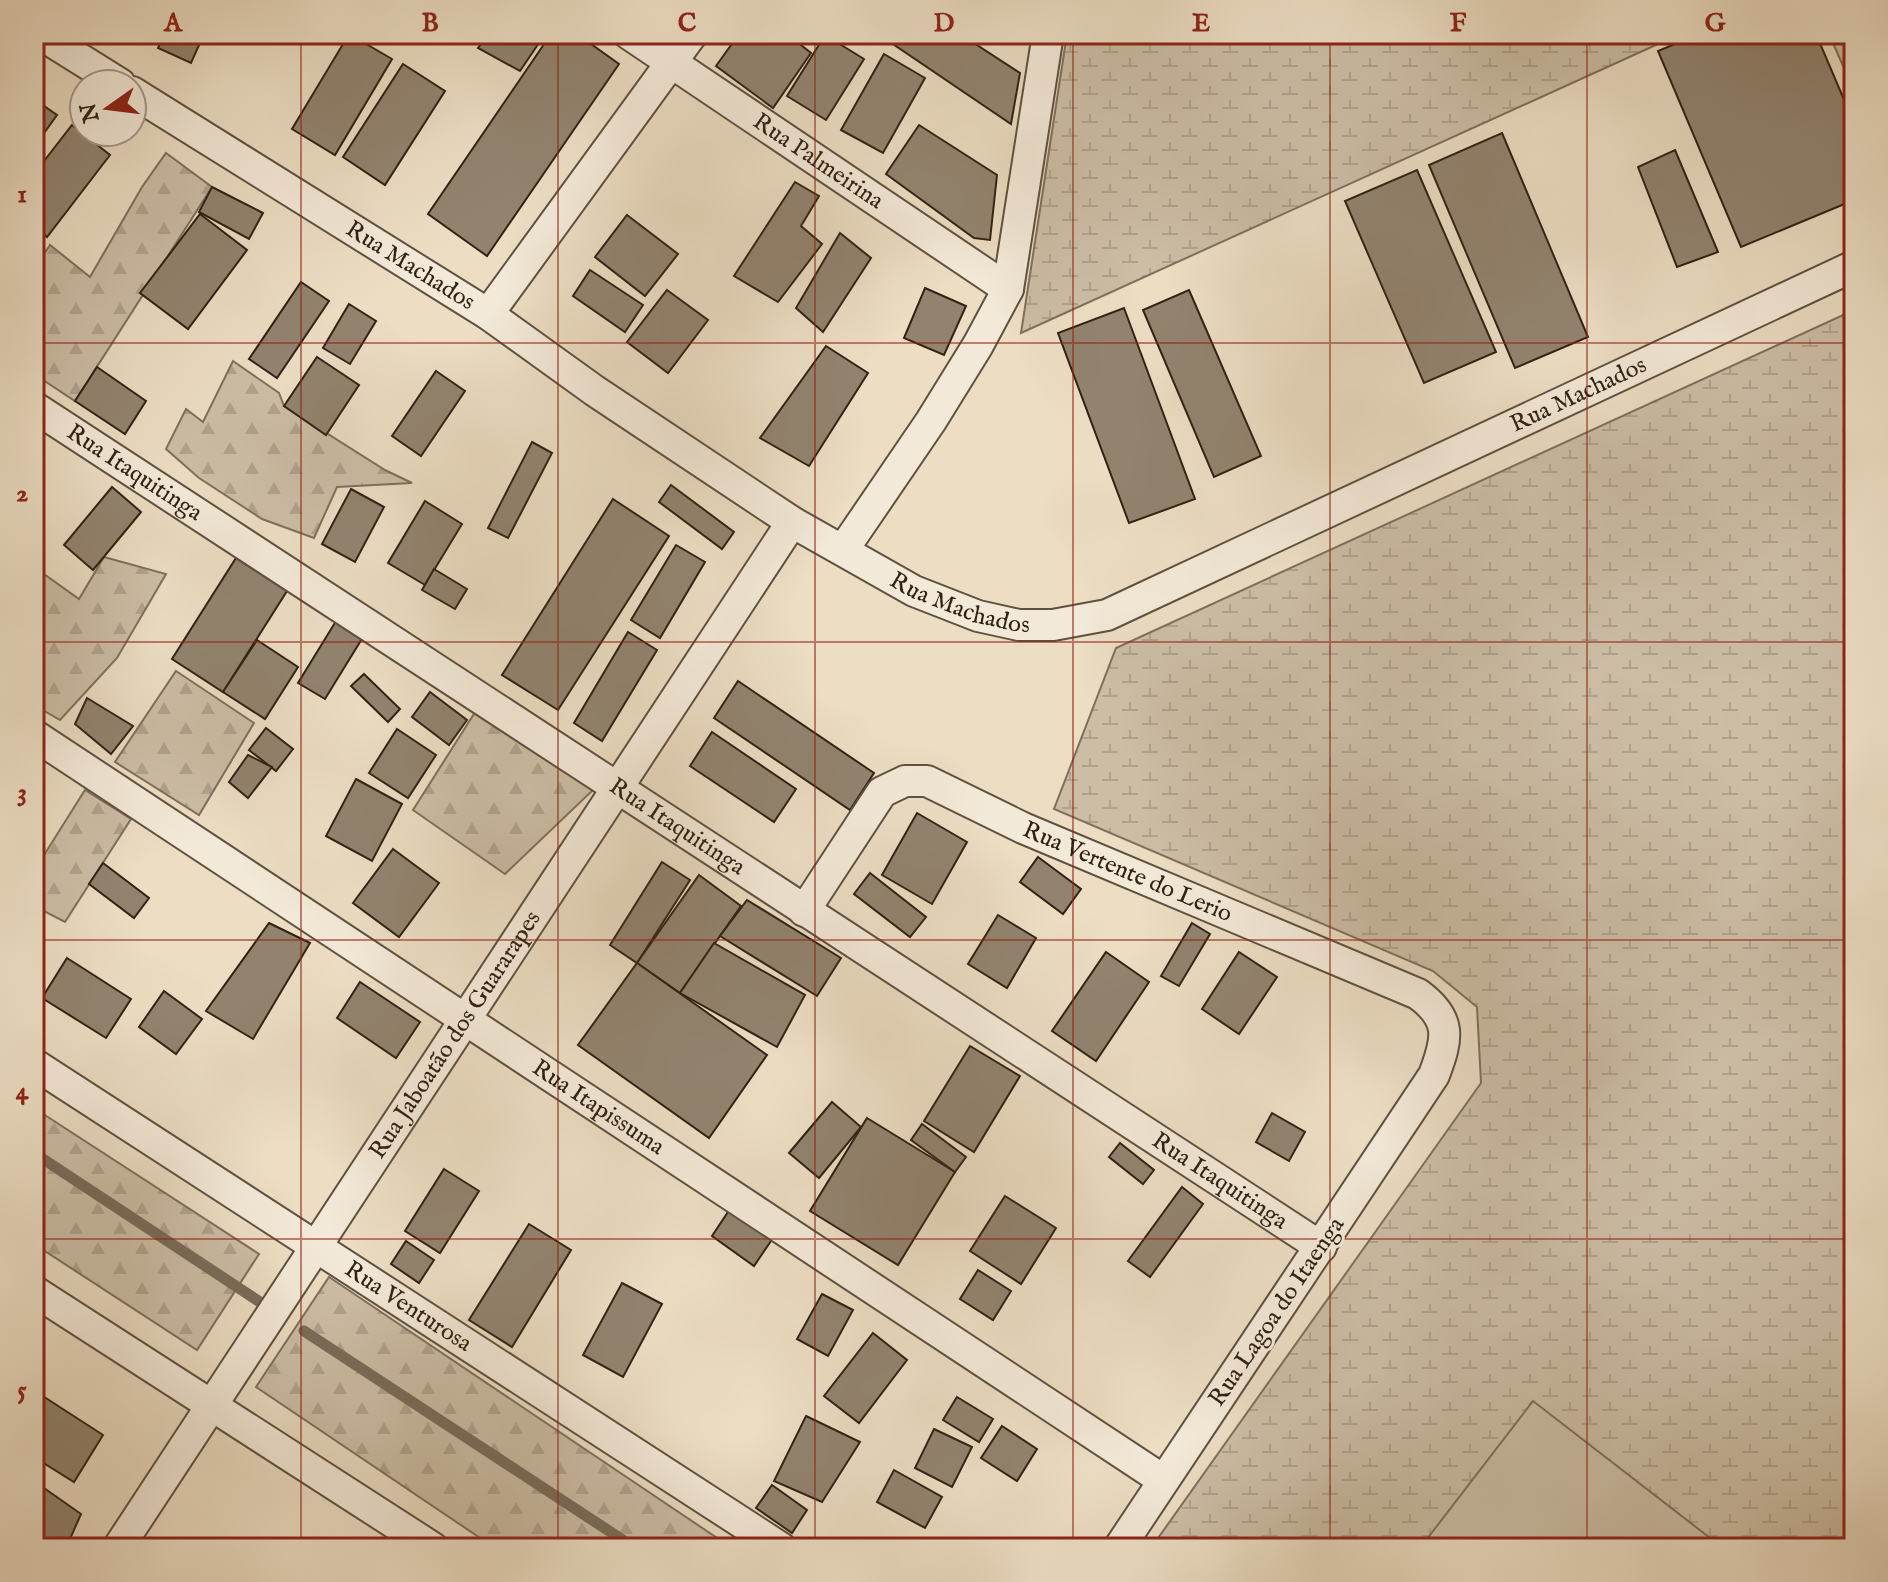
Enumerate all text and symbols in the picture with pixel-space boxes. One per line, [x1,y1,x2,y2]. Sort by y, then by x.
text: A [163,7,183,40]
text: B [421,7,439,40]
text: C [678,7,697,40]
text: D [934,7,955,40]
text: E [1192,7,1210,40]
text: F [1450,7,1467,40]
text: G [1705,7,1726,40]
north arrow [68,68,148,148]
text: N [75,100,107,126]
street label: Rua Palmeirina [747,106,890,217]
text: 1 [17,178,27,211]
street label: Rua Machados [340,214,481,318]
street label: Rua Machados [1505,350,1651,440]
street label: Rua Itaquitinga [60,417,209,529]
text: 2 [16,477,28,510]
street label: Rua Machados [884,565,1030,641]
street label: Rua Itaquitinga [603,771,752,883]
text: 3 [17,776,27,809]
street label: Rua Vertente do Lerio [1018,814,1237,930]
street label: Rua Jaboatão dos Guararapes [362,905,548,1165]
street label: Rua Itapissuma [526,1052,671,1163]
text: 4 [16,1075,30,1108]
street label: Rua Itaquitinga [1146,1125,1294,1237]
street label: Rua Lagoa do Itaenga [1202,1211,1352,1413]
street label: Rua Venturosa [339,1254,478,1359]
text: 5 [17,1374,27,1407]

